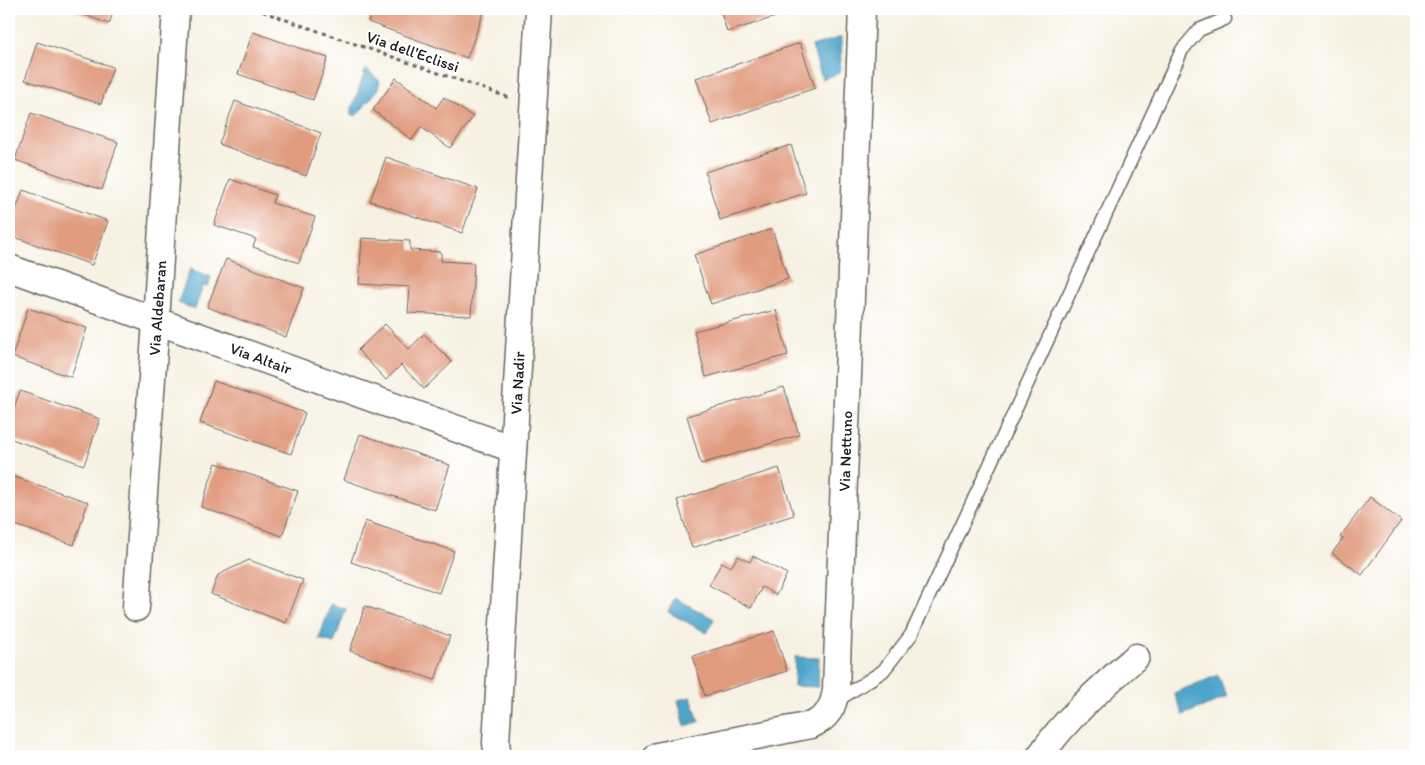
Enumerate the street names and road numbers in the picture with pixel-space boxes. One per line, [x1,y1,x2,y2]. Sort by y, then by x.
street label: Via dell'Eclissi [364,27,462,76]
street label: Via Aldebaran [145,259,170,356]
street label: Via Altair [227,339,295,379]
street label: Via Nadir [506,351,529,415]
street label: Via Nettuno [835,410,856,492]

